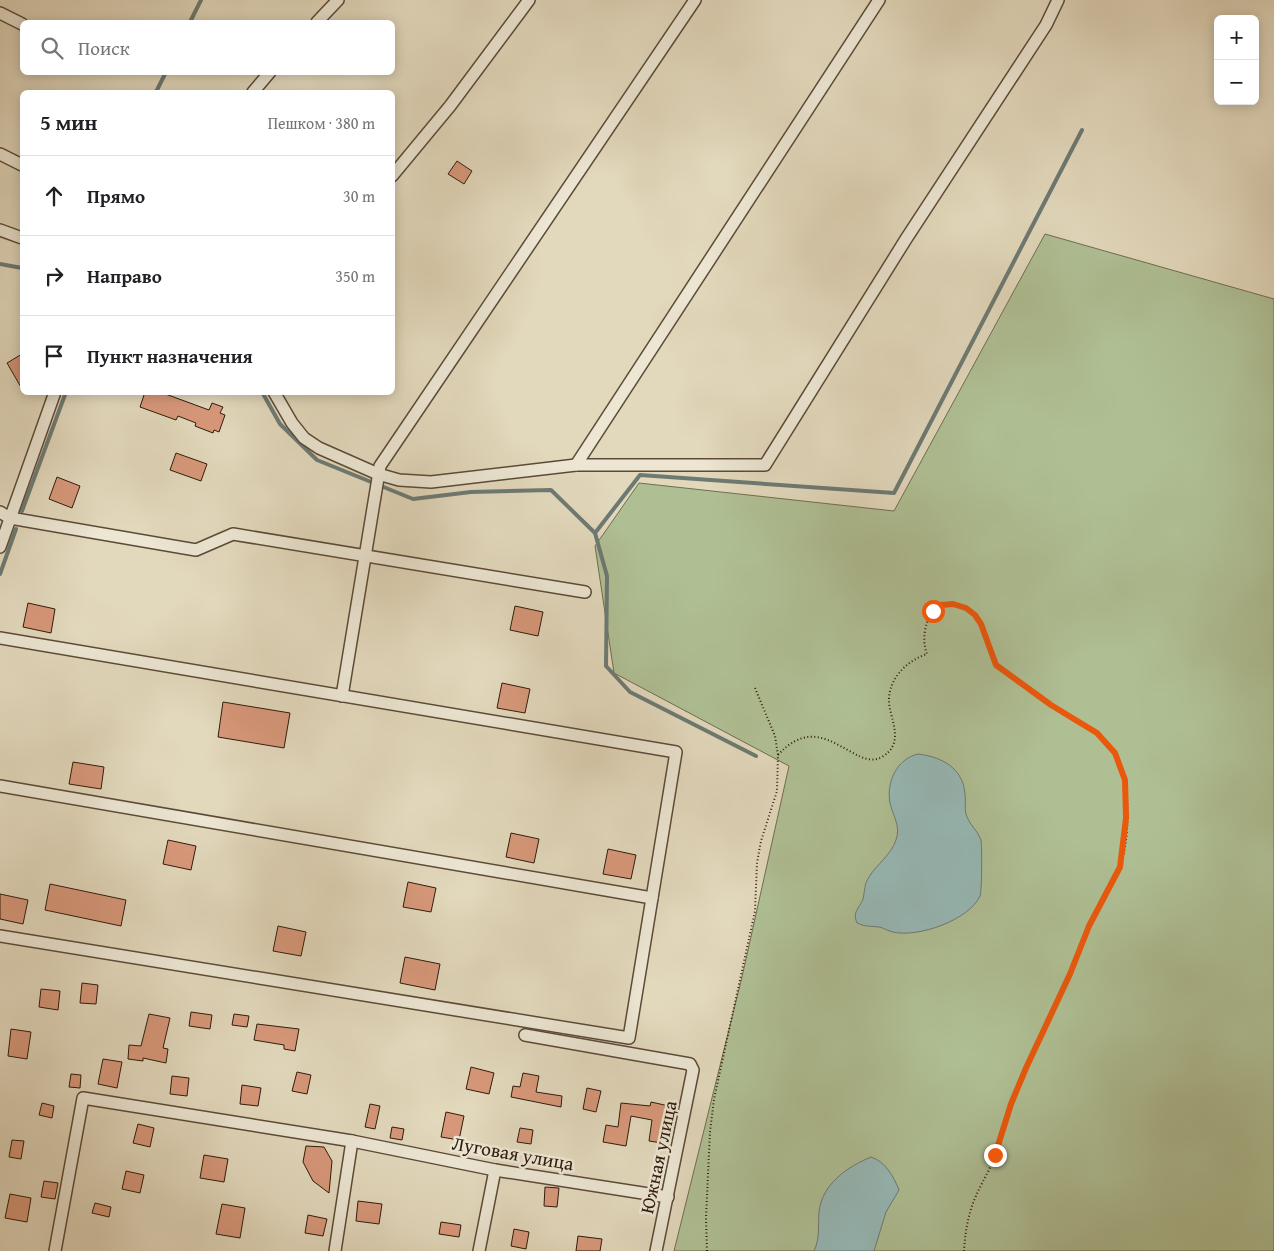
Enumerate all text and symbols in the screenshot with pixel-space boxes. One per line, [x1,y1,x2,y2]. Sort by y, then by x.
map controls [1214,15,1259,105]
button: + [1214,15,1259,60]
search box [20,20,395,75]
icon: search [38,34,66,62]
text: Поиск [78,34,130,62]
button: − [1214,60,1259,105]
text: 5 мин [40,107,97,138]
text: Пешком · 380 m [268,111,375,135]
icon: ahead [40,182,68,210]
text: Прямо [87,182,145,210]
text: 30 m [343,184,375,208]
icon: right [40,262,68,290]
text: Направо [87,262,162,290]
text: 350 m [335,264,375,288]
icon: arrive [40,342,68,370]
text: Пункт назначения [87,342,253,370]
route start [922,600,945,623]
street label: Южная улица [632,1098,684,1216]
street label: Луговая улица [450,1129,576,1177]
route end [984,1144,1007,1167]

